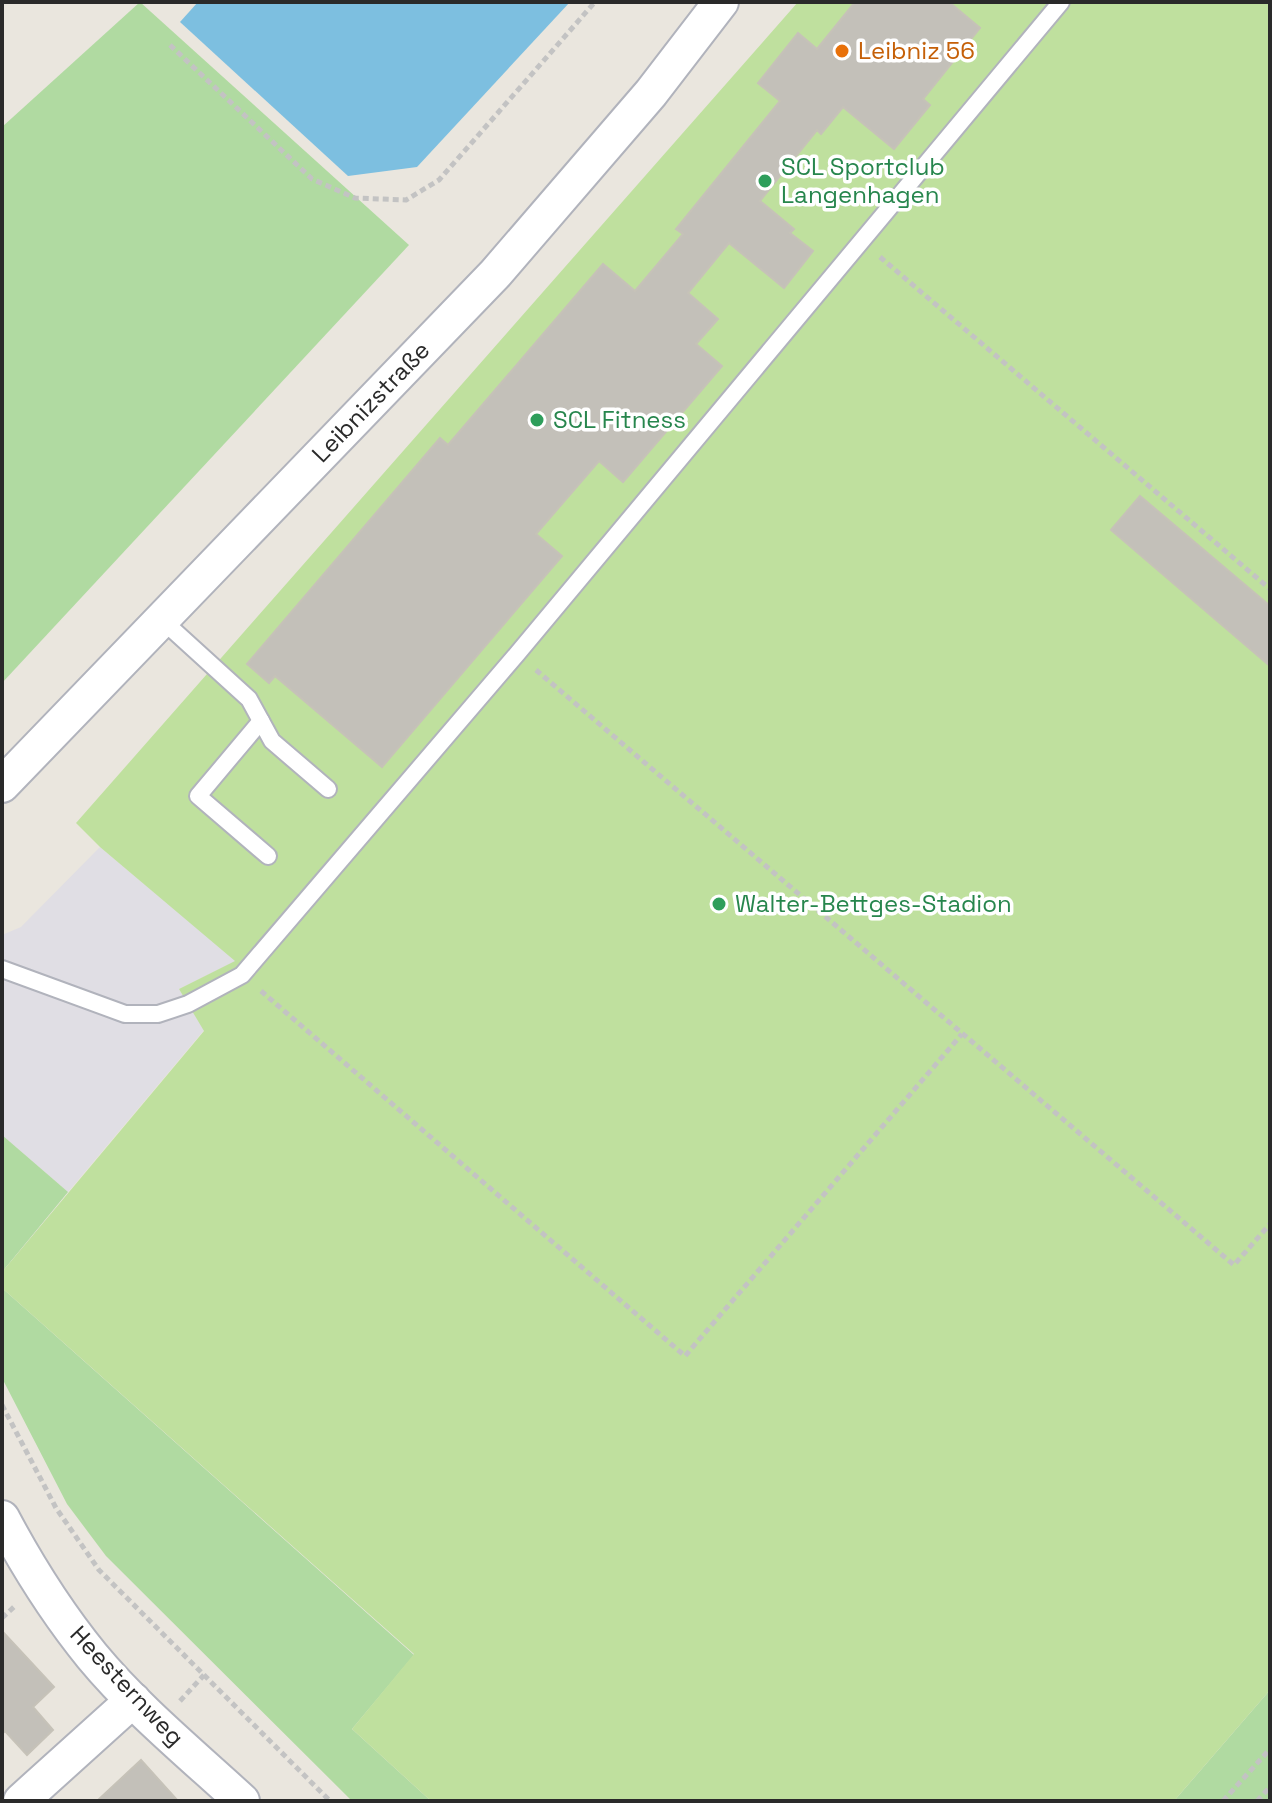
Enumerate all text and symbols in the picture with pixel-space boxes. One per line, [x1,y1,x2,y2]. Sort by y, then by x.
place label: Leibniz 56 [858,35,975,66]
marker: Leibniz 56 [833,42,851,60]
place label: SCL Sportclub Langenhagen [781,151,945,210]
marker: SCL Sportclub Langenhagen [756,172,774,190]
street label: Leibnizstraße [305,334,436,469]
place label: SCL Fitness [553,404,686,435]
marker: SCL Fitness [528,411,546,429]
place label: Walter-Bettges-Stadion [735,888,1012,919]
marker: Walter-Bettges-Stadion [710,895,728,913]
street label: Heesternweg [64,1619,191,1752]

